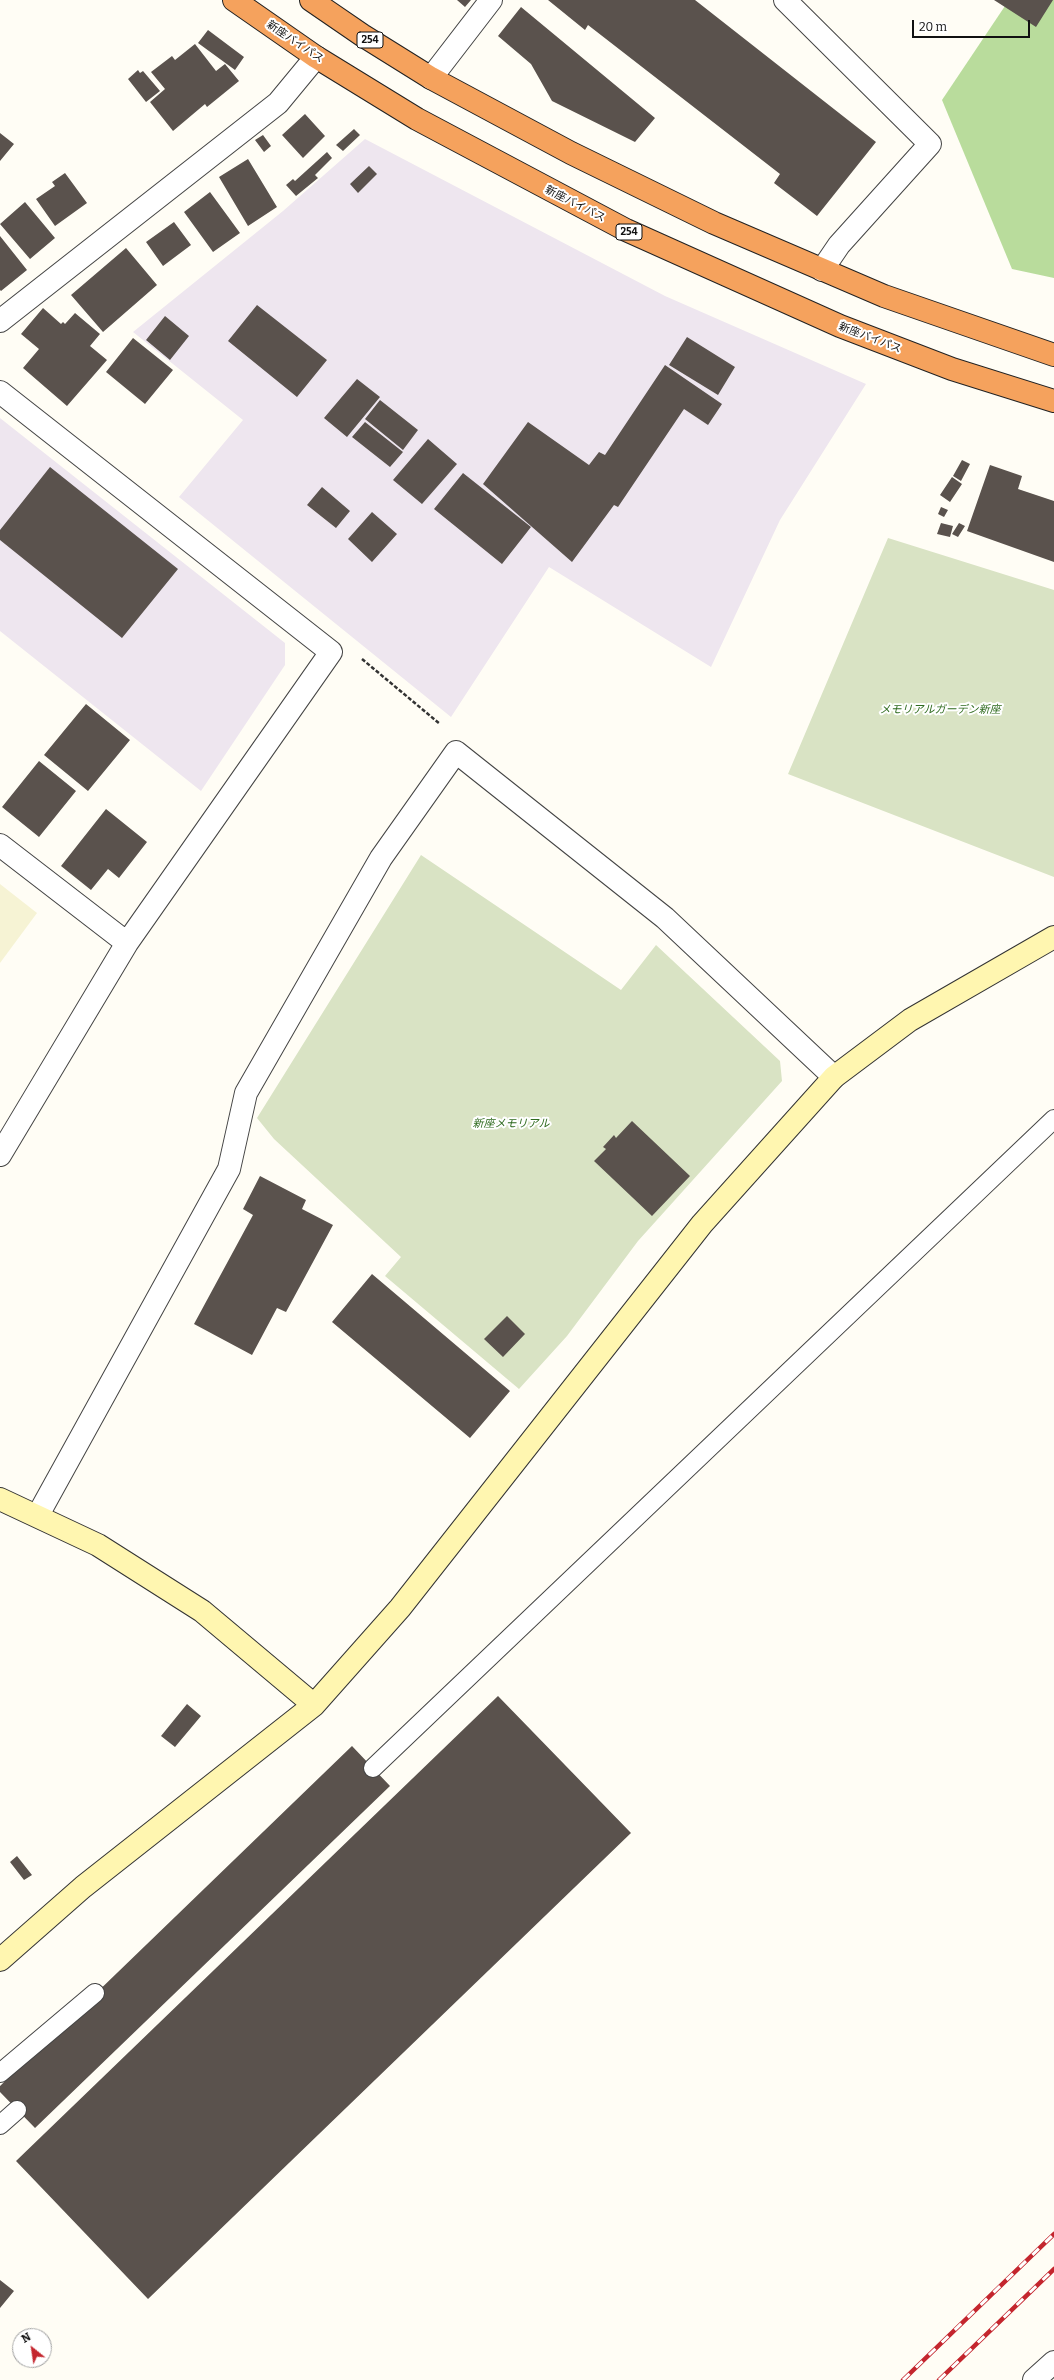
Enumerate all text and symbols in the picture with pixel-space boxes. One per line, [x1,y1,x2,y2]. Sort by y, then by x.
scale bar [914,12,1032,38]
street label: 新座バイパス [264,18,326,66]
text: 20 m [919,20,947,34]
road number: 254 [357,32,383,48]
street label: 新座バイパス [543,183,607,225]
road number: 254 [616,224,642,240]
street label: 新座バイパス [837,320,903,356]
park label: メモリアルガーデン新座 [880,703,1000,717]
park label: 新座メモリアル [473,1117,549,1131]
north arrow [12,2328,52,2368]
text: N [19,2330,33,2346]

